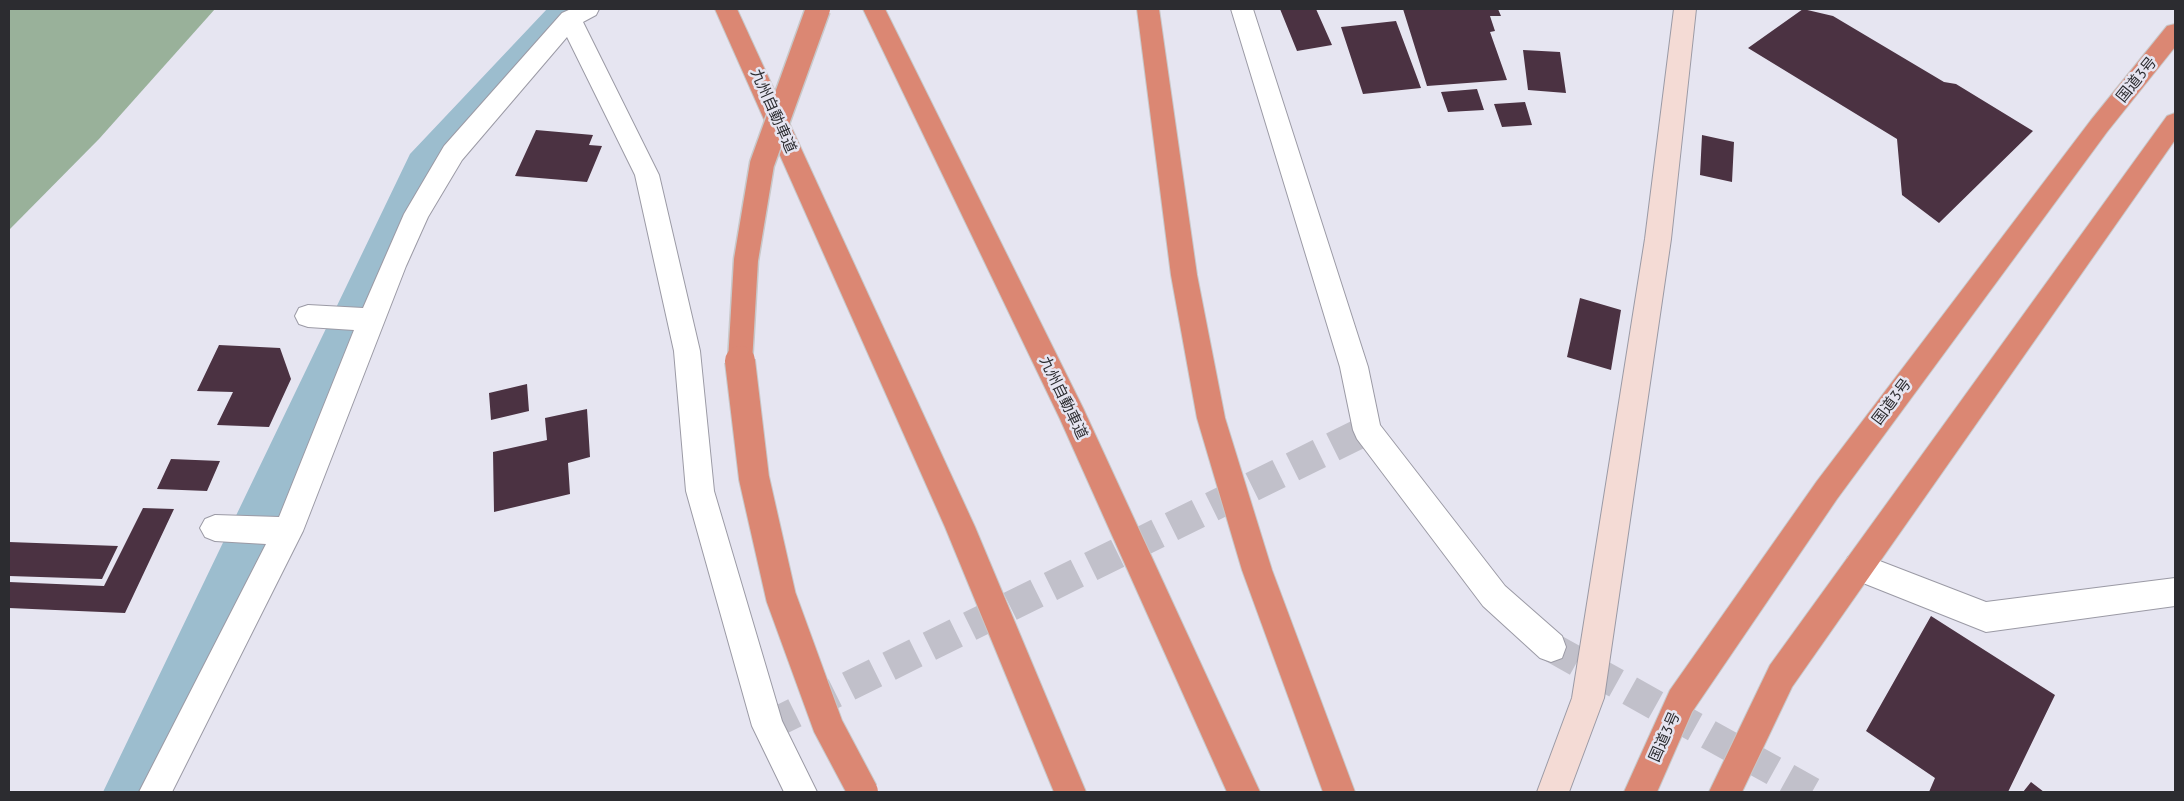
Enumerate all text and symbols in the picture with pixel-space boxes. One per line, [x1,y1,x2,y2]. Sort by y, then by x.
street label: 国道3号 [2113,54,2161,106]
street label: 九州自動車道 [746,66,800,156]
street label: 九州自動車道 [1035,354,1091,442]
street label: 国道3号 [1869,375,1915,429]
street label: 国道3号 [1646,709,1684,765]

